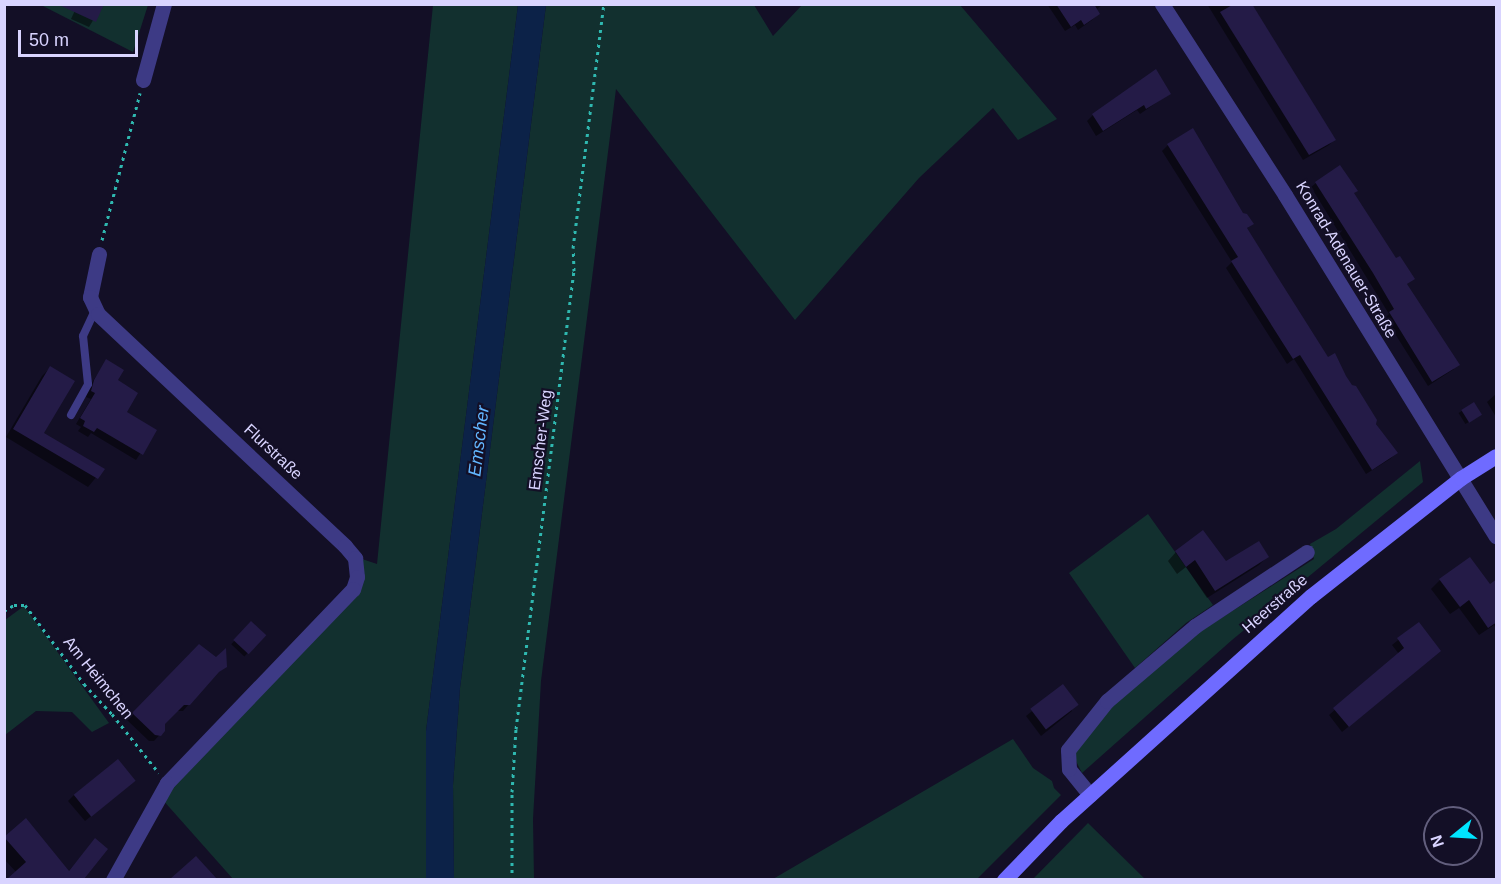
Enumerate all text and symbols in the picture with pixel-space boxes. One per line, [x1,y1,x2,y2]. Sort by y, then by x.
scale bar [21,18,141,56]
text: 50 m [29,30,69,50]
street label: Konrad-Adenauer-Straße [1292,178,1400,342]
street label: Emscher-Weg [525,389,557,491]
water label: Emscher [464,404,494,478]
street label: Flurstraße [240,420,306,484]
street label: Heerstraße [1239,571,1311,637]
street label: Am Heimchen [59,633,137,723]
north arrow [1423,806,1483,866]
text: N [1427,833,1447,849]

